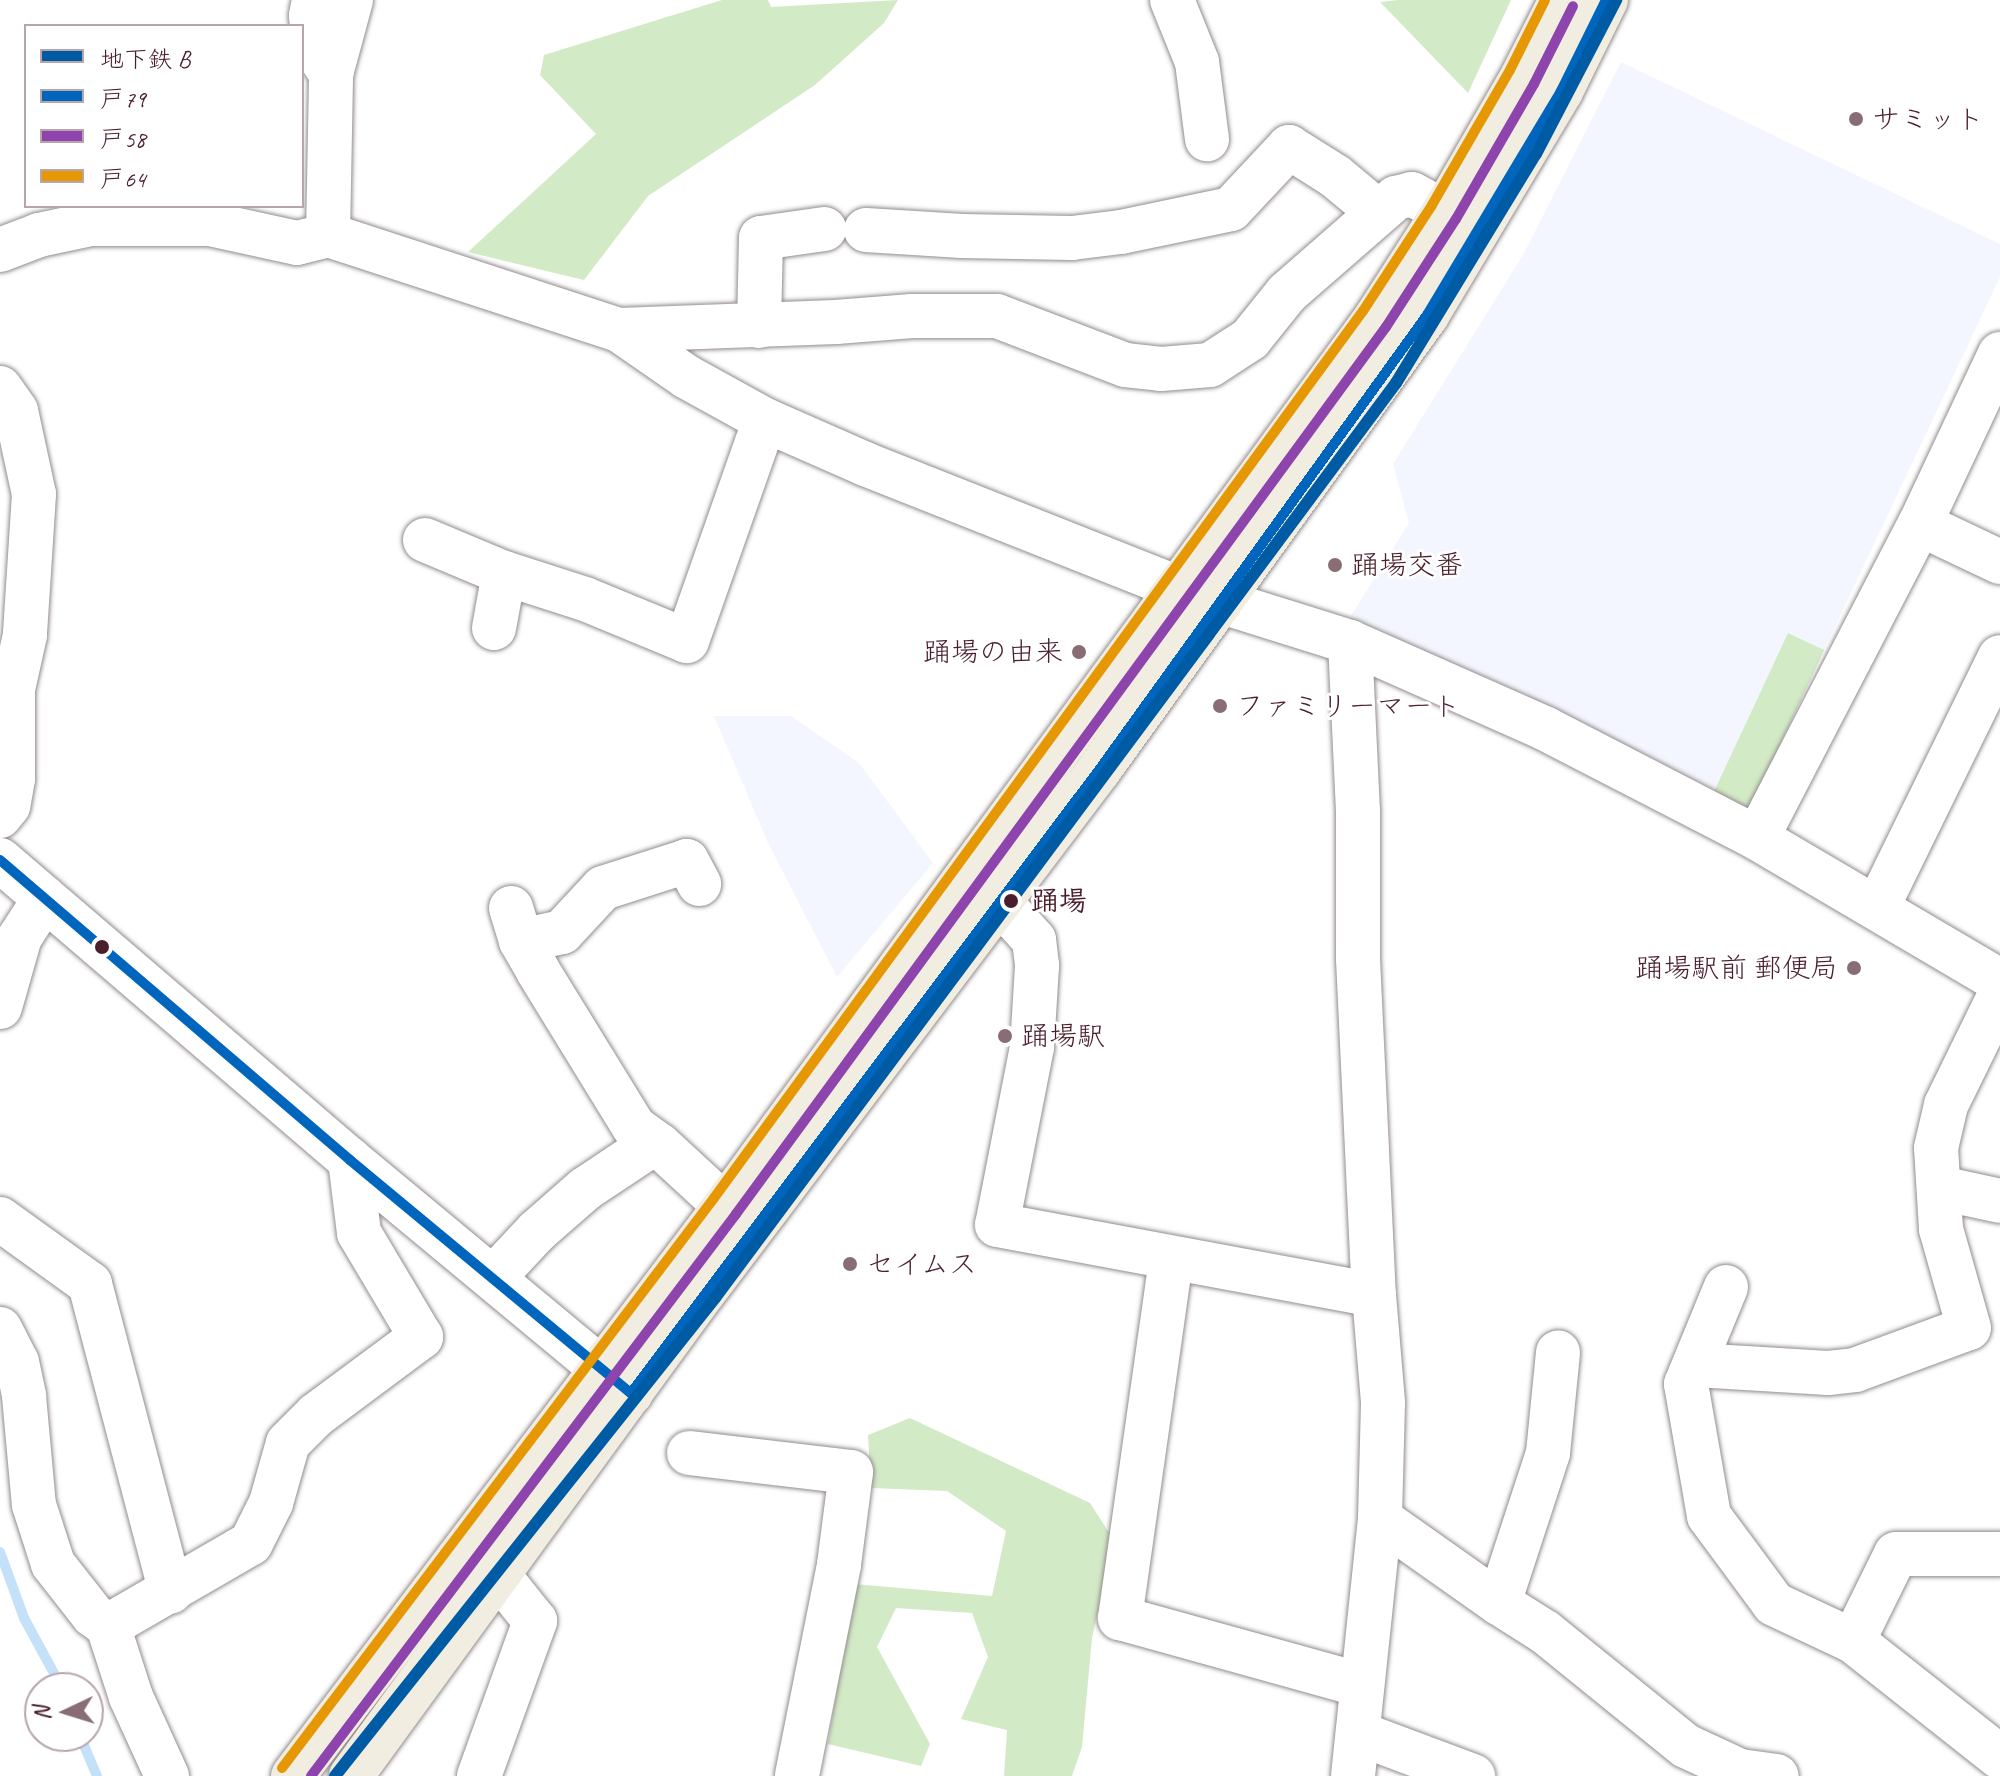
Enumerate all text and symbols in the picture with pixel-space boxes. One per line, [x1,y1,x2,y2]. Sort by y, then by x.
legend [24,24,304,208]
text: 地下鉄 B [100,44,190,74]
text: 戸79 [100,84,146,114]
place label: サミット [1872,102,1984,136]
marker: サミット [1847,110,1865,128]
text: 戸58 [100,124,146,154]
text: 戸64 [100,164,146,194]
place label: 踊場交番 [1351,548,1463,582]
marker: 踊場交番 [1326,556,1344,574]
place label: 踊場の由来 [923,635,1063,669]
marker: 踊場の由来 [1070,643,1088,661]
place label: ファミリーマート [1236,689,1460,723]
marker: ファミリーマート [1211,697,1229,715]
place label: 踊場 [1031,884,1087,918]
marker: 踊場 [998,888,1024,914]
unlabelled marker [94,939,110,955]
place label: 踊場駅前 郵便局 [1635,951,1838,985]
marker: 踊場駅前 郵便局 [1845,959,1863,977]
place label: 踊場駅 [1021,1019,1105,1053]
marker: 踊場駅 [996,1027,1014,1045]
place label: セイムス [866,1247,978,1281]
marker: セイムス [841,1255,859,1273]
north arrow [24,1672,104,1752]
text: N [28,1706,56,1721]

